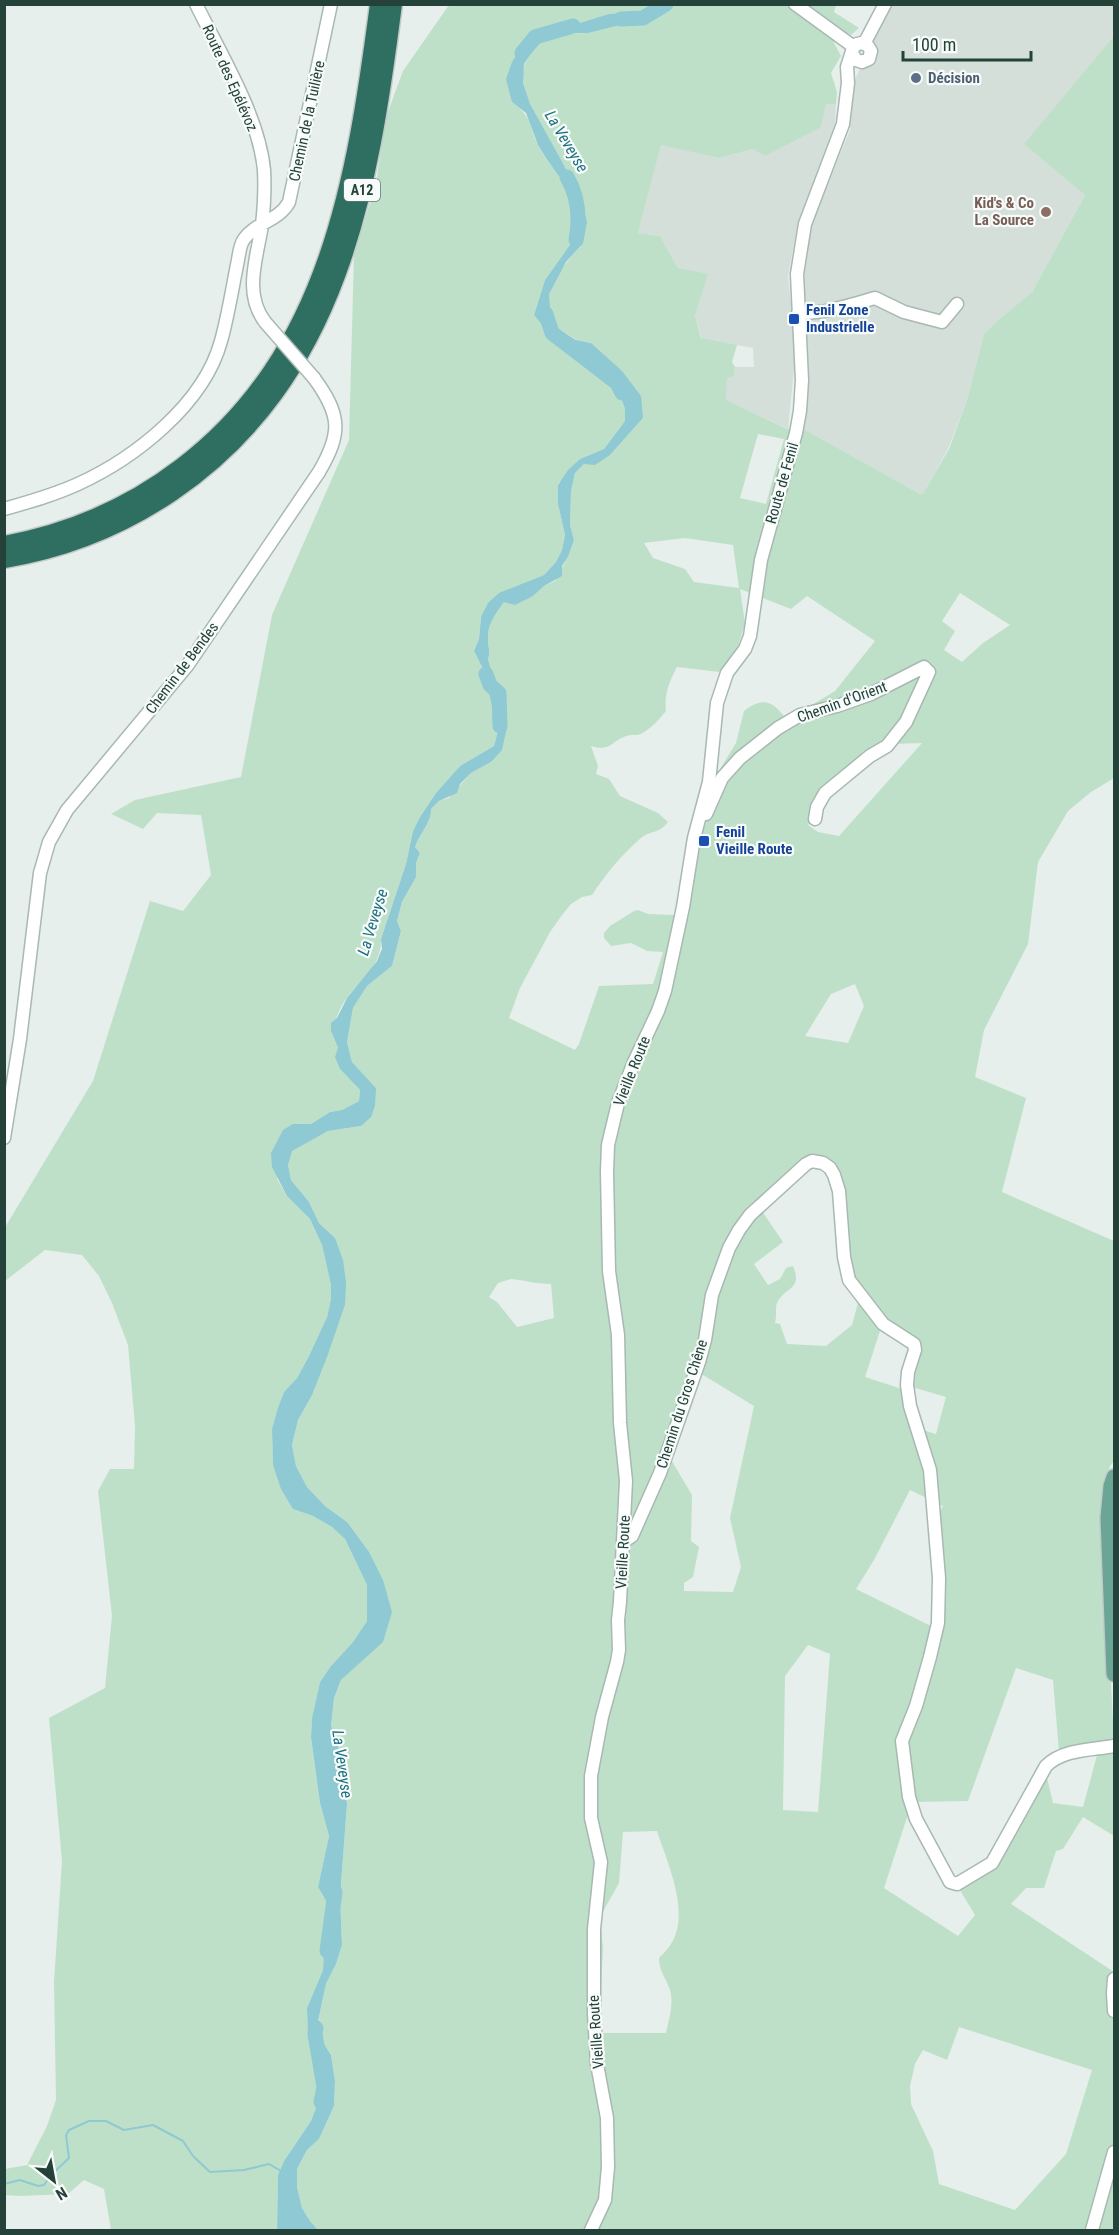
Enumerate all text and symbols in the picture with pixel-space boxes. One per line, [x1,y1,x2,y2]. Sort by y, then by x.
street label: Route des Epélévoz [198,22,262,134]
scale bar [903,24,1030,62]
text: 100 m [912,34,956,55]
street label: Chemin de la Tuilière [285,59,329,183]
place label: Décision [928,69,980,87]
marker: Décision [909,71,923,85]
water label: La Veveyse [541,107,592,176]
road number: A12 [344,179,380,201]
place label: Kid's & Co La Source [974,194,1034,229]
marker: Kid's & Co La Source [1039,205,1053,219]
place label: Fenil Zone Industrielle [806,301,874,336]
marker: Fenil Zone Industrielle [787,312,801,326]
street label: Route de Fenil [762,440,802,526]
street label: Chemin de Bendes [142,619,222,717]
street label: Chemin d'Orient [795,677,889,727]
place label: Fenil Vieille Route [716,823,793,858]
marker: Fenil Vieille Route [697,834,711,848]
water label: La Veveyse [353,887,392,958]
street label: Vieille Route [610,1033,654,1109]
street label: Chemin du Gros Chêne [653,1337,711,1471]
street label: Vieille Route [612,1515,634,1589]
water label: La Veveyse [328,1729,357,1799]
street label: Vieille Route [584,1995,608,2069]
north arrow [24,2151,84,2211]
text: N [52,2183,71,2204]

